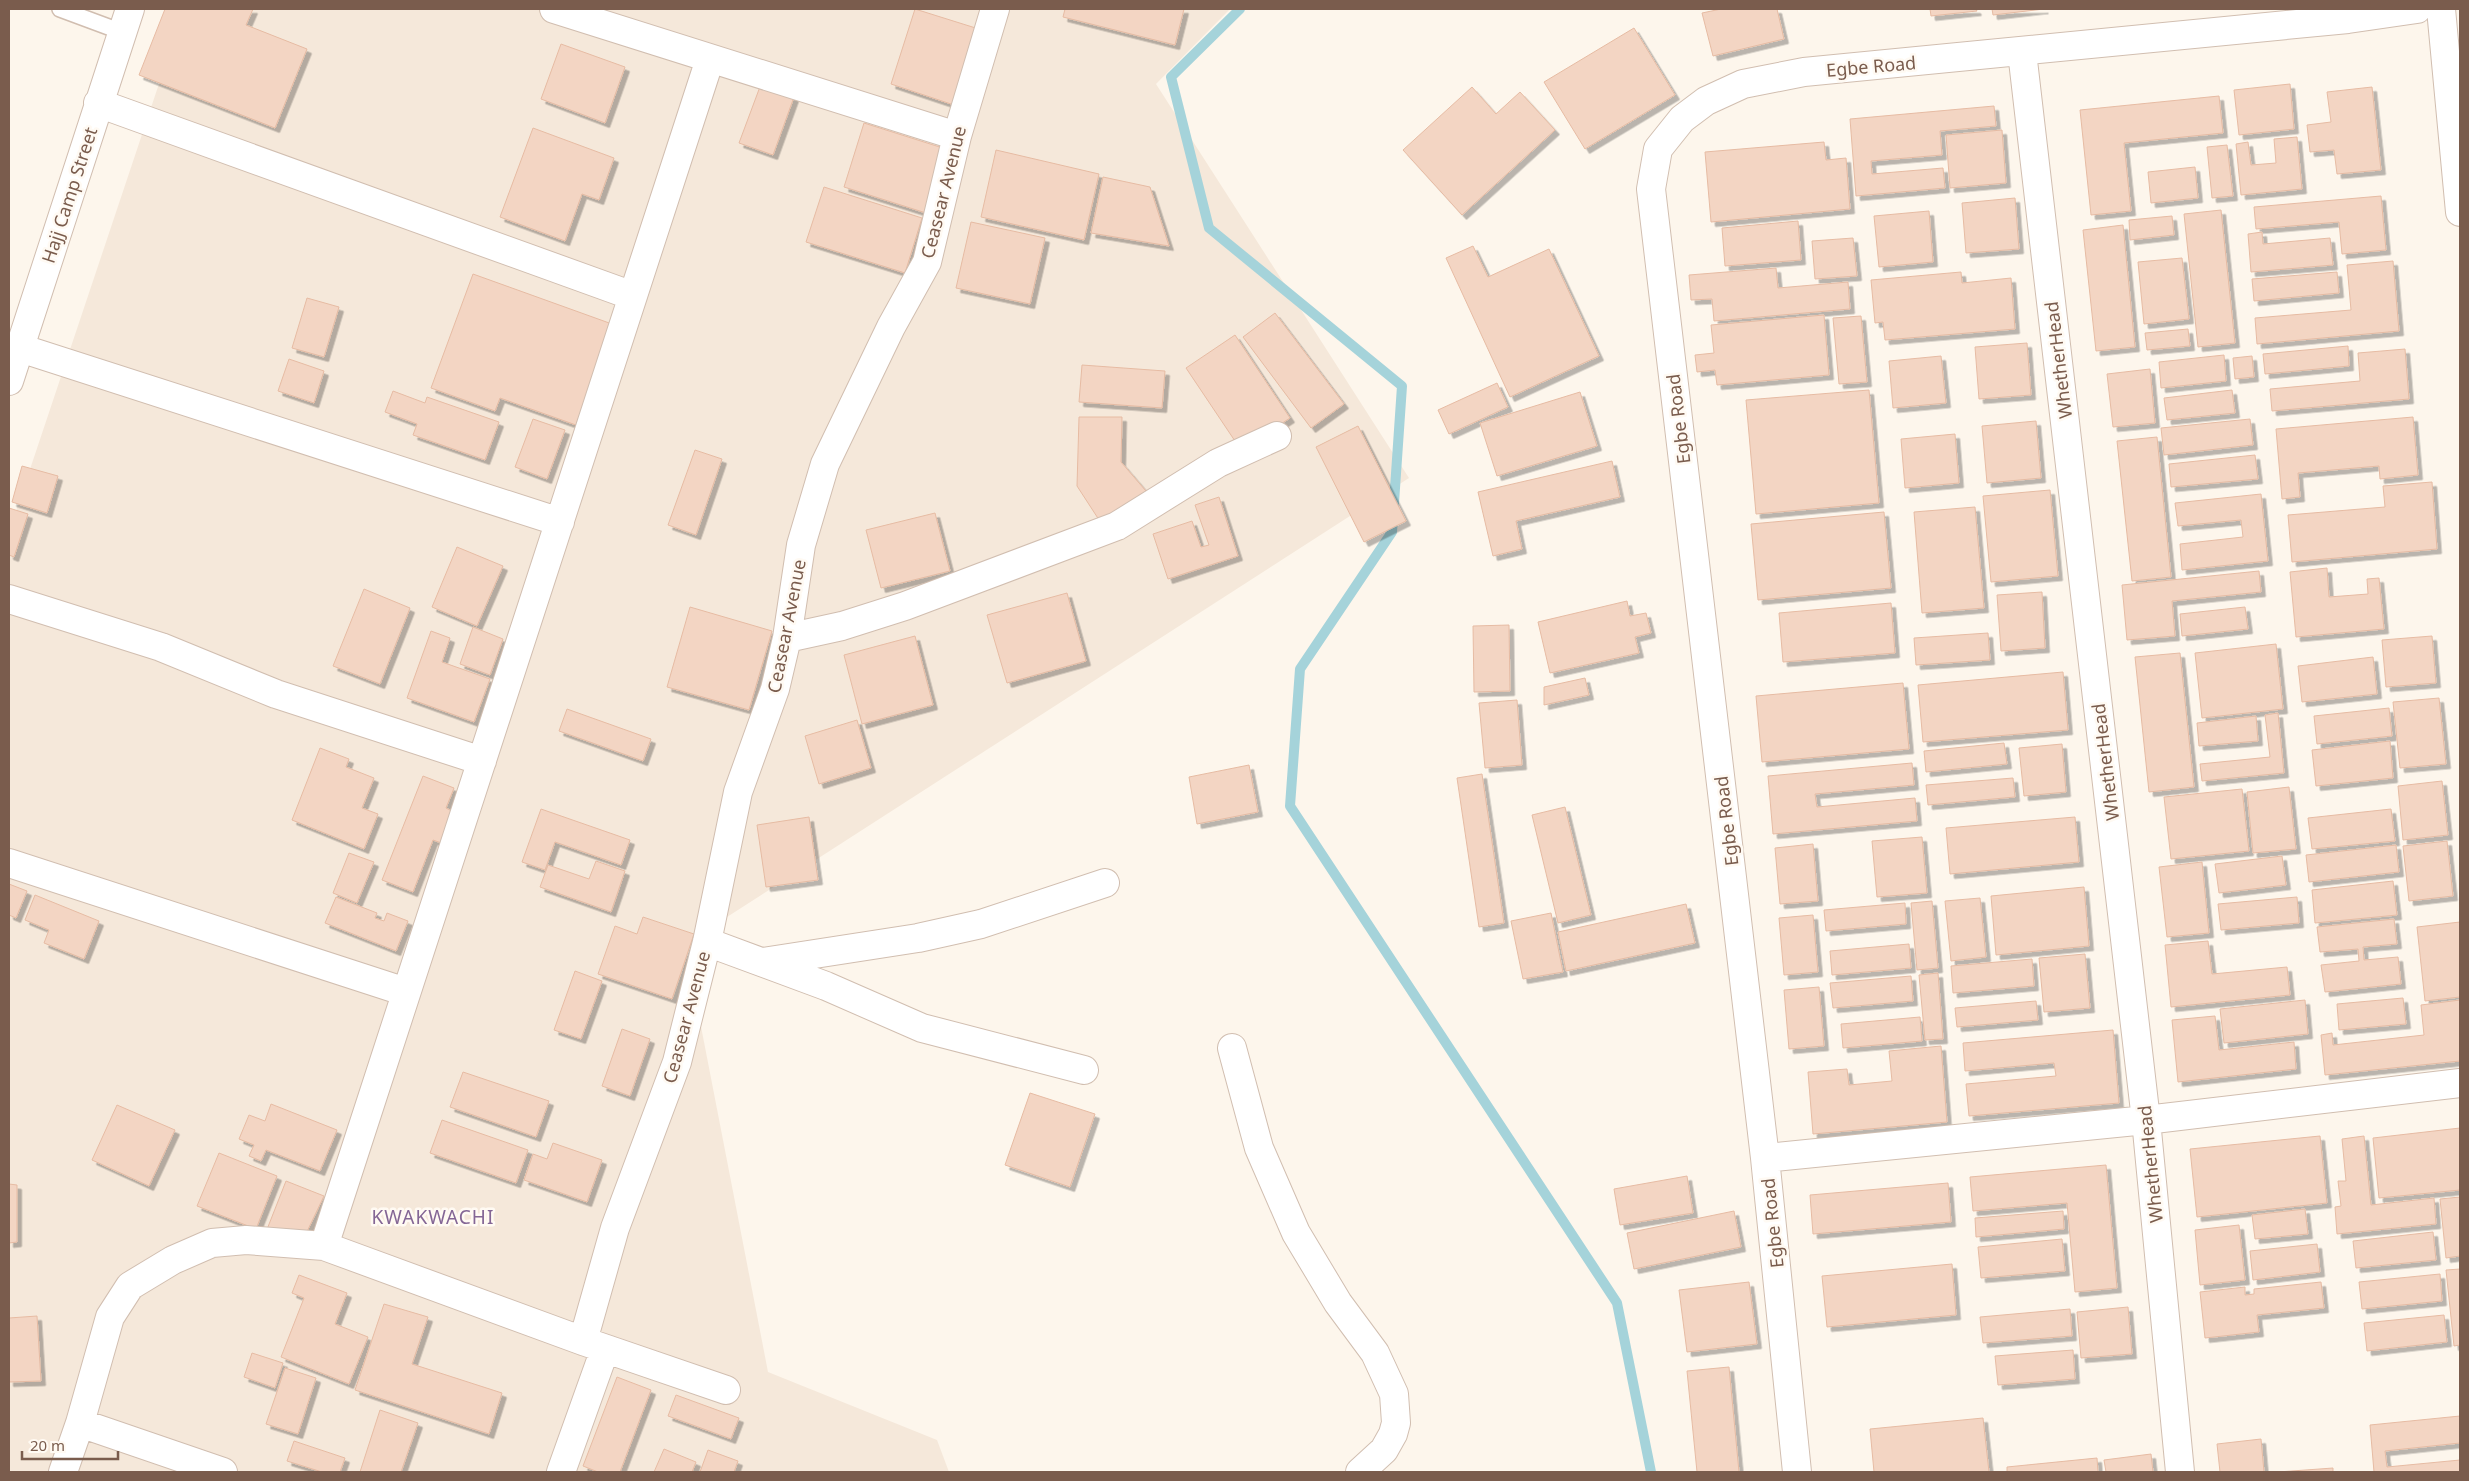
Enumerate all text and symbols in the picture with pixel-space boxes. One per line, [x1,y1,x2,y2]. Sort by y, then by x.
street label: Egbe Road [1825,50,1917,82]
street label: Hajj Camp Street [36,123,102,266]
street label: Ceasear Avenue [915,123,971,261]
street label: WhetherHead [2039,300,2077,420]
street label: Egbe Road [1661,373,1695,465]
street label: Ceasear Avenue [761,557,811,695]
street label: WhetherHead [2086,702,2124,822]
street label: Egbe Road [1709,775,1743,867]
street label: Ceasear Avenue [657,948,715,1086]
street label: WhetherHead [2132,1104,2168,1224]
street label: Egbe Road [1755,1177,1789,1269]
district label: KWAKWACHI [372,1204,494,1230]
scale bar [22,1428,119,1460]
text: 20 m [30,1435,65,1455]

